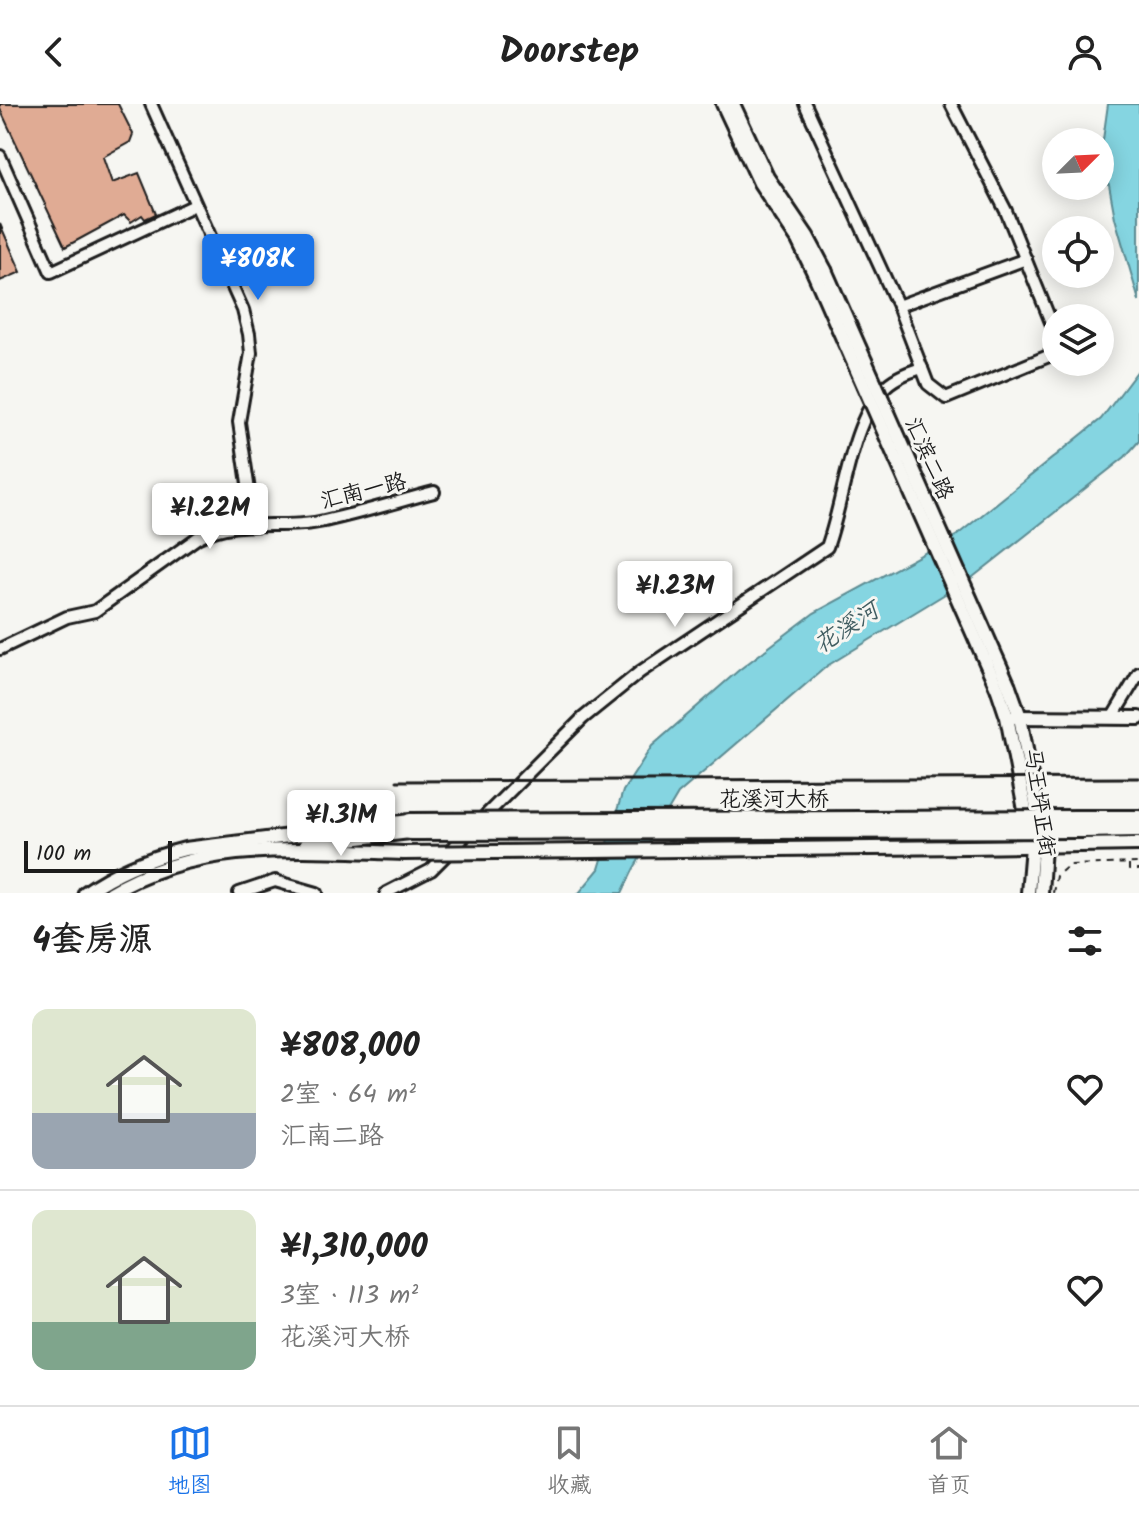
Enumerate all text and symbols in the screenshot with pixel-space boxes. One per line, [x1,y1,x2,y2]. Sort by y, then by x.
text: Doorstep [500,24,639,81]
icon: back [32,30,76,74]
icon: person [1063,30,1107,74]
north arrow [1042,128,1114,200]
map controls [1042,128,1114,376]
button: locate [1042,216,1114,288]
pin: ¥808K [202,234,314,302]
text: ¥808K [220,239,296,281]
button: layers [1042,304,1114,376]
street label: 汇滨二路 [894,412,962,506]
street label: 汇南一路 [317,465,411,520]
pin: ¥1.22M [145,483,275,551]
text: ¥1.22M [170,488,250,530]
pin: ¥1.23M [610,561,740,629]
text: ¥1.23M [635,566,715,608]
water label: 花溪河 [806,590,891,664]
street label: 马王坪正街 [1014,745,1064,859]
street label: 花溪河大桥 [719,783,829,818]
pin: ¥1.31M [276,790,406,858]
text: ¥1.31M [305,795,377,837]
scale bar [24,837,172,873]
text: 100 m [36,837,91,872]
text: 4套房源 [32,914,153,968]
icon: filters [1063,919,1107,963]
text: ¥808,000 [280,1020,420,1074]
icon: home [96,1041,192,1137]
icon: heart [1063,1067,1107,1111]
text: 2室 · 64 m² [280,1074,416,1116]
text: 汇南二路 [280,1116,384,1158]
text: ¥1,310,000 [280,1221,428,1275]
icon: home [96,1242,192,1338]
icon: heart [1063,1268,1107,1312]
text: 3室 · 113 m² [280,1275,418,1317]
text: 花溪河大桥 [280,1317,410,1359]
tab: 地图 [168,1421,212,1504]
tab: 收藏 [547,1421,591,1504]
tab: 首页 [927,1421,971,1504]

